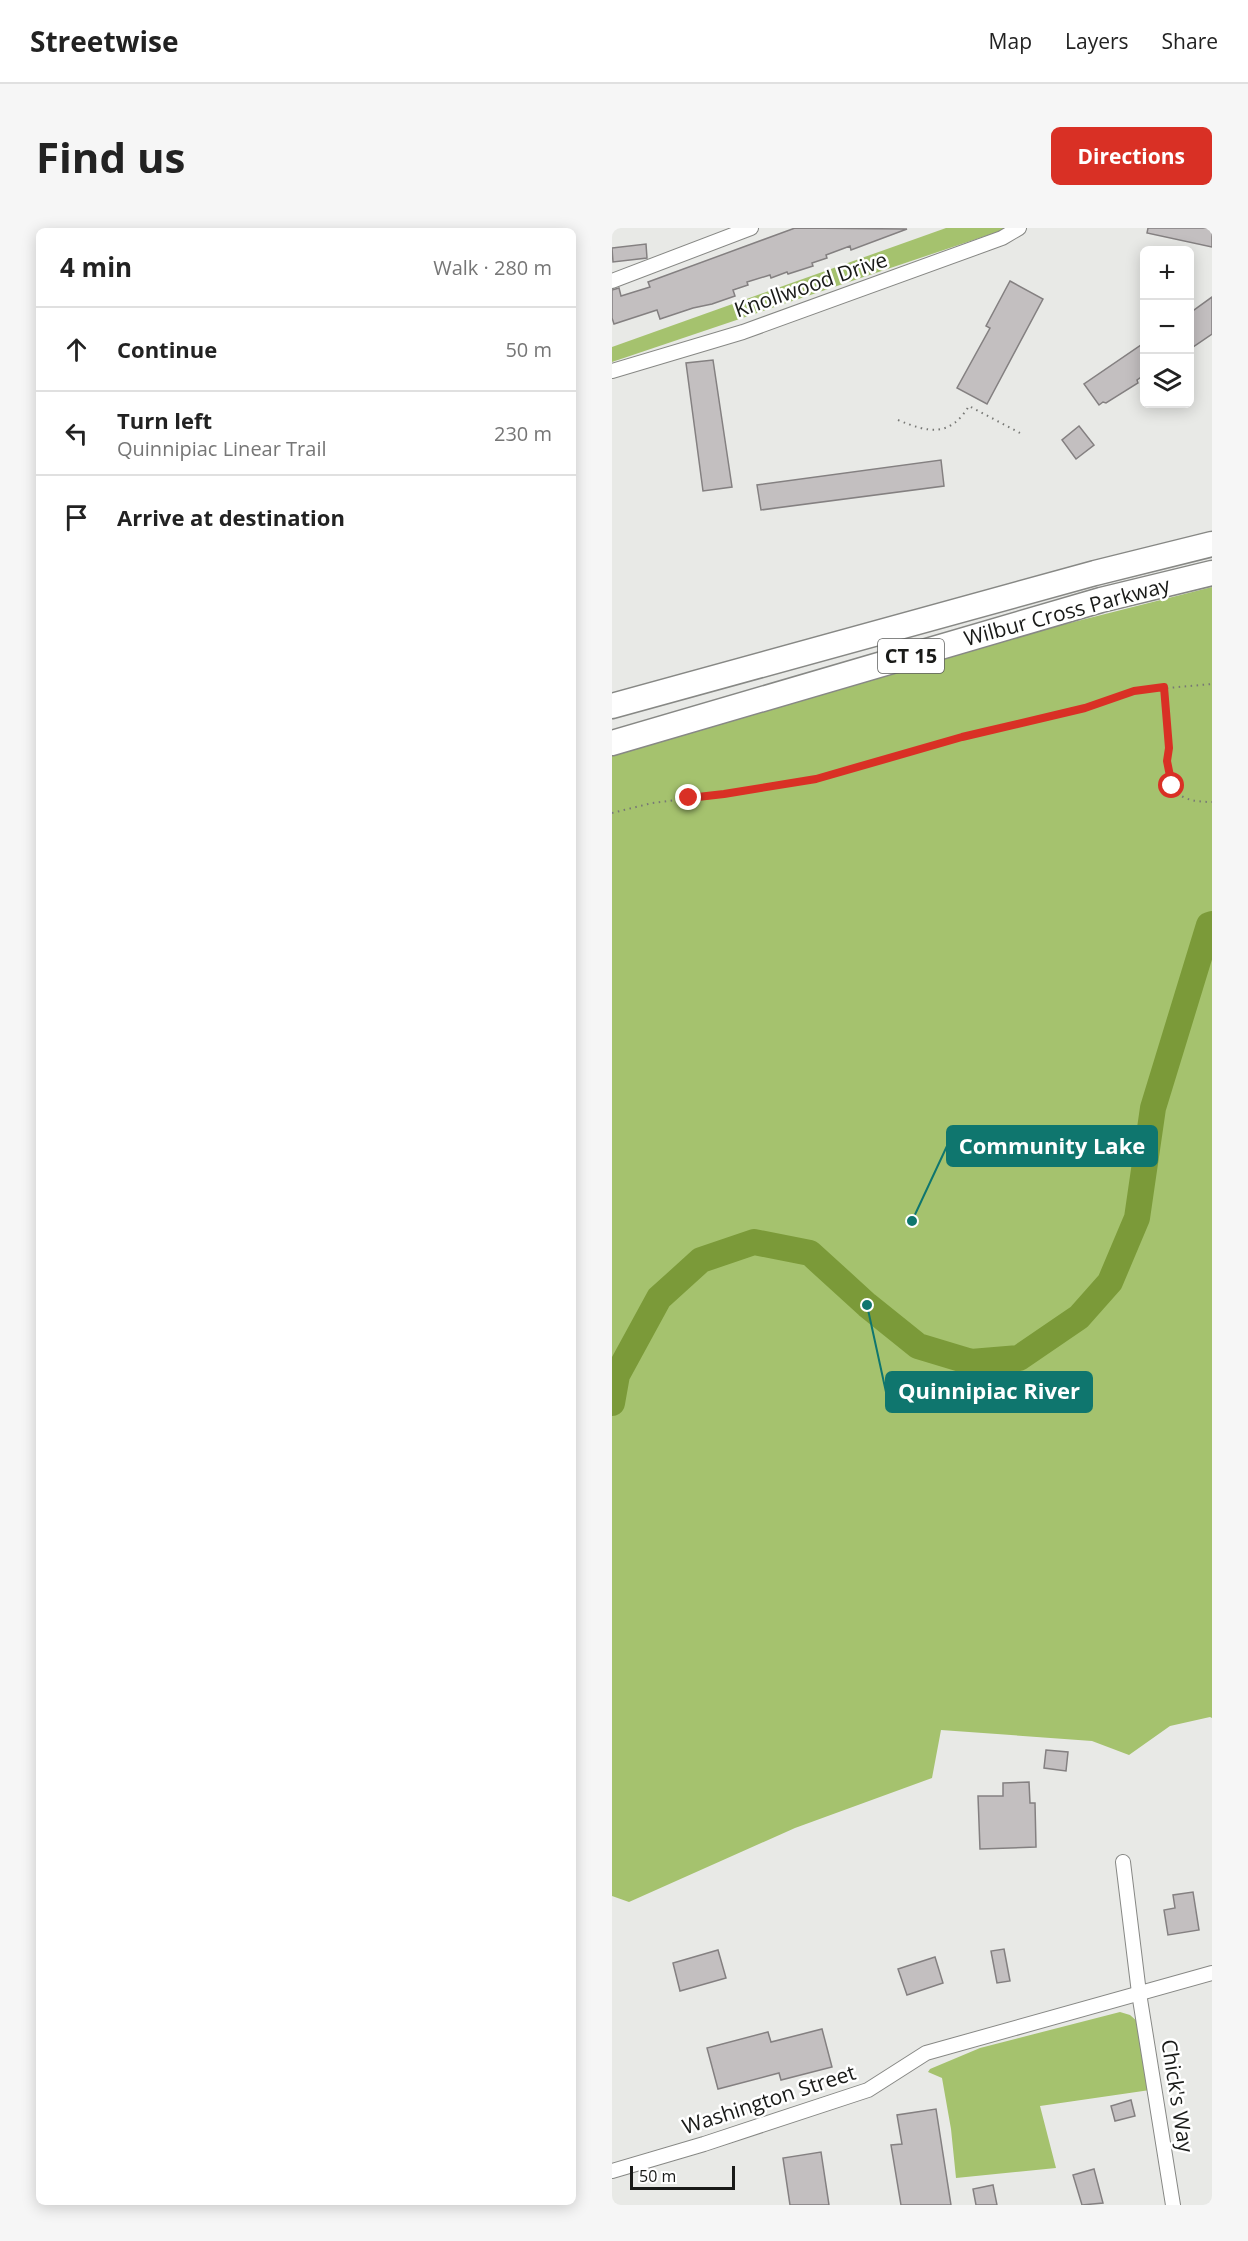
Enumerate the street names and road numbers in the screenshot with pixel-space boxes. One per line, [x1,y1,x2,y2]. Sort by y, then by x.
street label: Knollwood Drive [730,245,891,323]
street label: Wilbur Cross Parkway [961,570,1173,652]
road number: CT 15 [878,639,944,673]
street label: Chick's Way [1155,2037,1201,2155]
street label: Washington Street [678,2058,859,2140]

